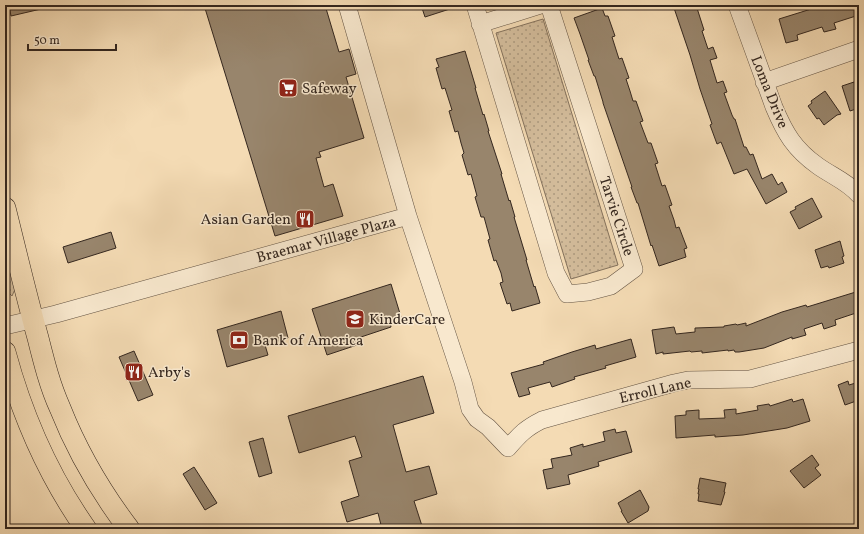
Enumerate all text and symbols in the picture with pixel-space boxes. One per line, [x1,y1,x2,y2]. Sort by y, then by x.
scale bar [28,26,116,52]
text: 50 m [34,33,60,49]
street label: Loma Drive [744,53,793,132]
supermarket icon: Safeway [277,77,299,99]
place label: Safeway [302,79,357,100]
street label: Tarvie Circle [593,174,638,259]
restaurant icon: Asian Garden [294,208,316,230]
place label: Asian Garden [201,210,291,231]
street label: Braemar Village Plaza [254,212,399,269]
school or university icon: KinderCare [344,308,366,330]
place label: KinderCare [369,310,445,331]
bank icon: Bank of America [228,329,250,351]
place label: Bank of America [253,331,363,352]
restaurant icon: Arby's [123,361,145,383]
place label: Arby's [148,363,190,384]
street label: Erroll Lane [617,373,693,410]

